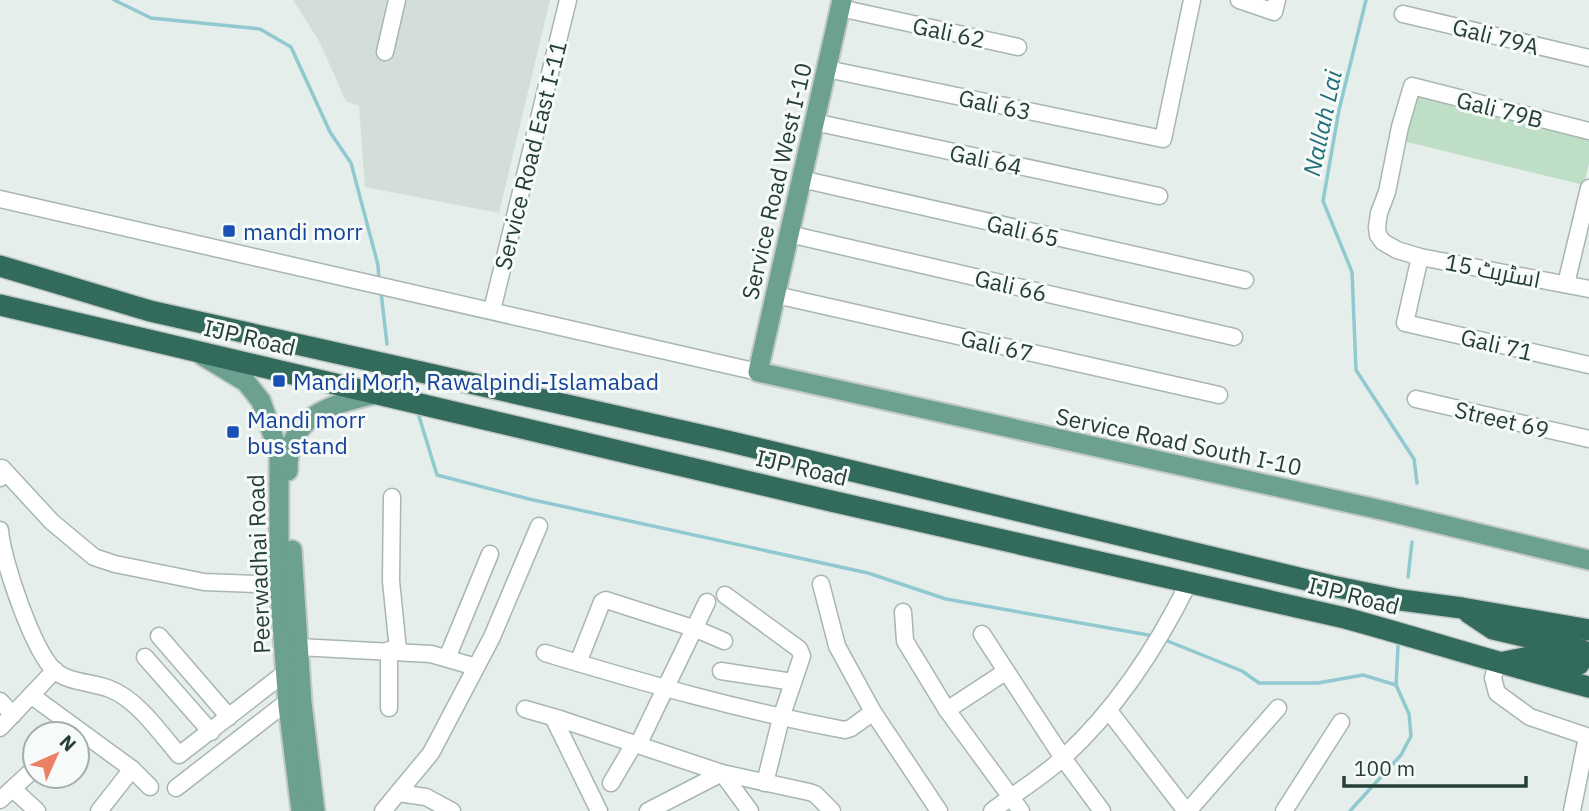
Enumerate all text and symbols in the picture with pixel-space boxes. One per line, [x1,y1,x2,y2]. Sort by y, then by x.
street label: Gali 62 [910,10,988,54]
street label: Gali 79A [1450,11,1543,61]
street label: Service Road East I-11 [487,37,573,273]
street label: Service Road West I-10 [734,60,818,302]
water label: Nallah Lai [1295,66,1349,179]
street label: Gali 63 [956,82,1034,126]
street label: Gali 79B [1454,84,1546,134]
street label: Gali 64 [947,137,1025,181]
street label: Gali 65 [984,207,1062,253]
place label: mandi morr [243,216,363,246]
marker: mandi morr [221,223,237,239]
street label: اسٹریٹ 15 [1443,246,1543,294]
street label: Gali 66 [972,262,1050,308]
street label: IJP Road [201,312,299,362]
street label: Gali 71 [1458,321,1536,367]
street label: Gali 67 [958,322,1036,368]
place label: Mandi Morh, Rawalpindi-Islamabad [293,366,659,396]
marker: Mandi Morh, Rawalpindi-Islamabad [271,373,287,389]
street label: Street 69 [1452,394,1552,444]
street label: Service Road South I-10 [1053,400,1305,482]
place label: Mandi morr bus stand [247,404,366,460]
marker: Mandi morr bus stand [225,424,241,440]
street label: IJP Road [753,442,851,492]
street label: Peerwadhai Road [240,474,276,654]
street label: IJP Road [1305,569,1403,621]
north arrow [21,720,91,790]
text: N [55,730,81,756]
scale bar [1344,744,1526,788]
text: 100 m [1354,754,1415,782]

